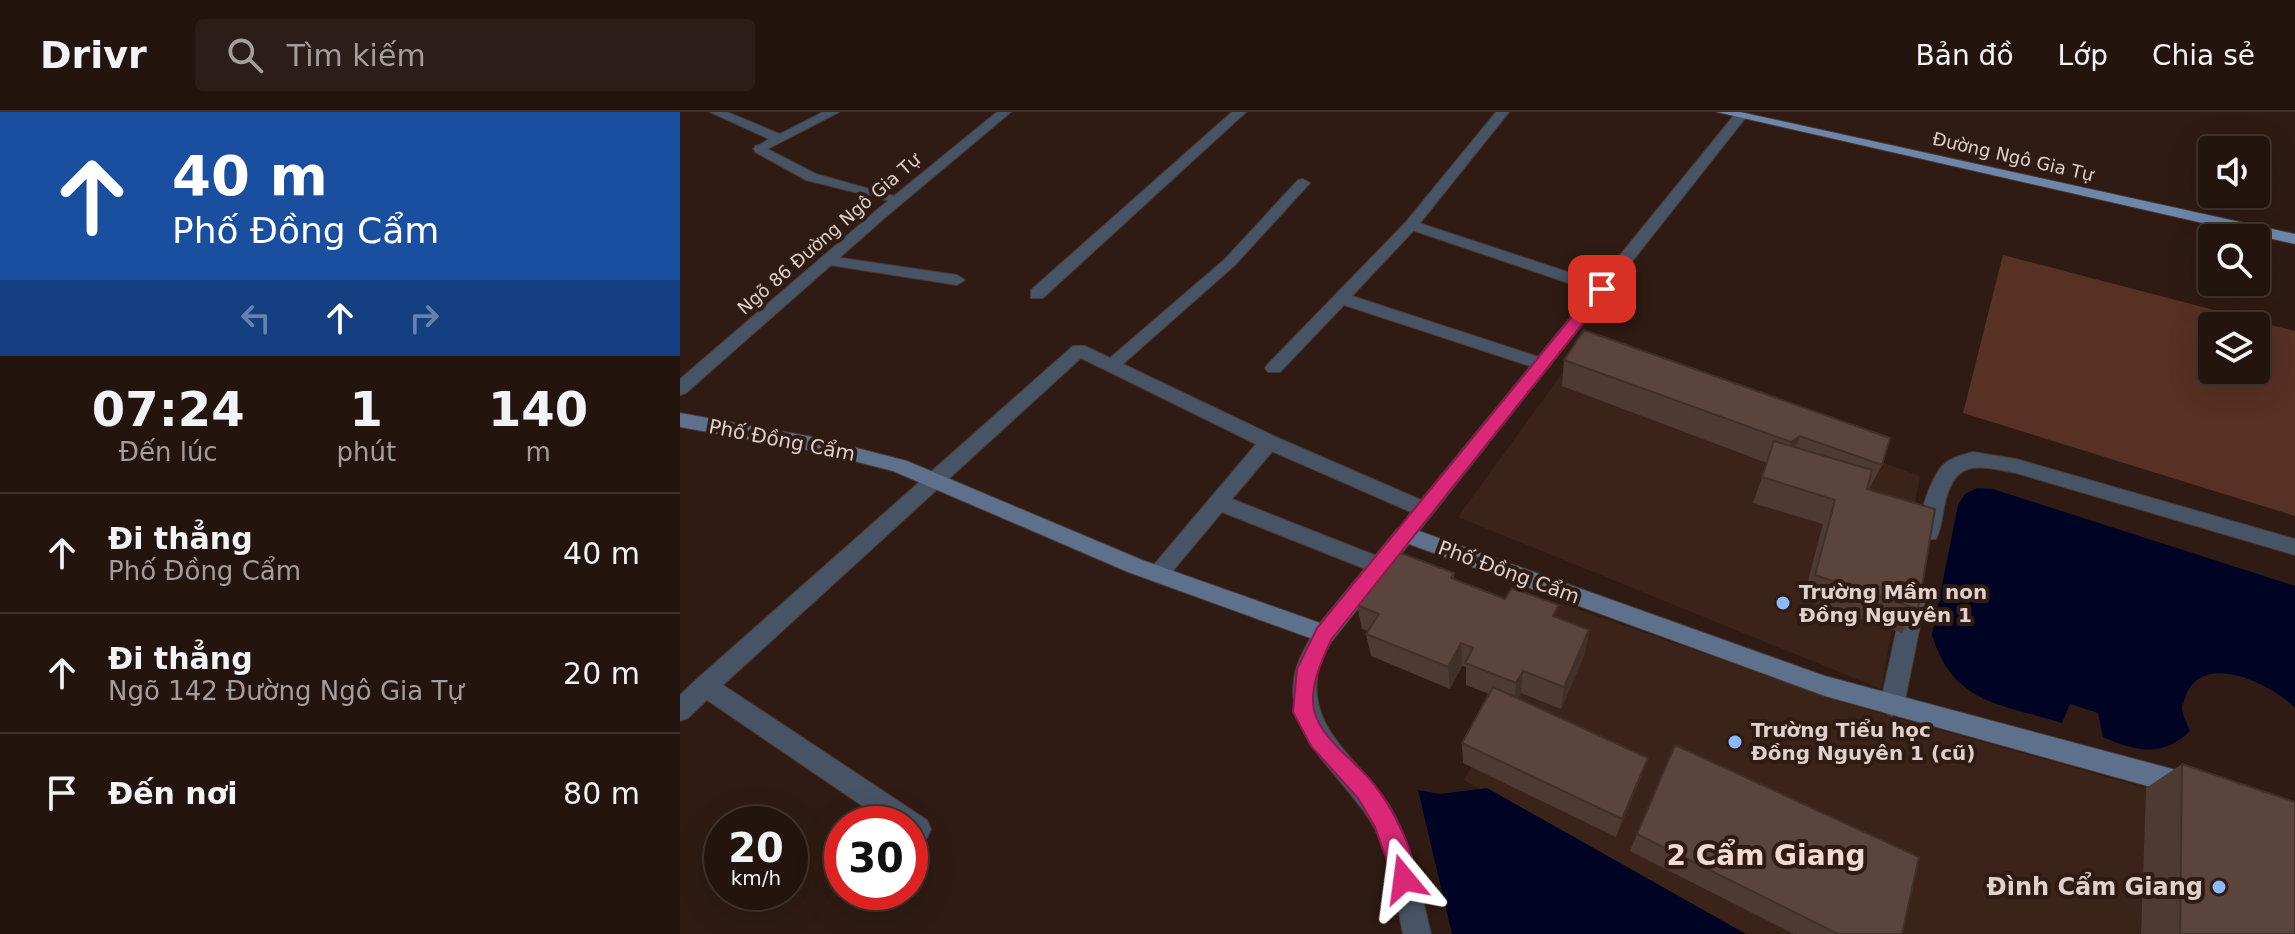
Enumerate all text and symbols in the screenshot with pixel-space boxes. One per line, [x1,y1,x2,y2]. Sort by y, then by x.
search box [195,19,755,91]
text: Drivr [40,33,147,77]
icon: search [223,33,267,77]
text: Tìm kiếm [287,38,426,73]
text: Bản đồ [1916,39,2014,72]
text: Lớp [2058,39,2108,72]
text: Chia sẻ [2152,39,2255,72]
street label: Đường Ngô Gia Tự [1931,128,2097,186]
map controls [2198,136,2270,384]
button: sound [2198,136,2270,208]
text: 40 m [172,143,328,208]
icon: ahead [40,144,144,248]
street label: Ngõ 86 Đường Ngô Gia Tự [733,148,925,319]
text: Phố Đồng Cẩm [172,210,439,251]
button: search [2198,224,2270,296]
pin [1568,255,1636,323]
icon: arrive [1580,267,1624,311]
icon: left [234,296,278,340]
icon: ahead [318,296,362,340]
icon: right [402,296,446,340]
button: layers [2198,312,2270,384]
text: 07:24 [92,381,245,437]
text: 1 [350,381,383,437]
text: 140 [488,381,588,437]
street label: Phố Đồng Cẩm [707,414,857,466]
text: Đến lúc [119,437,218,467]
text: phút [336,437,396,467]
text: m [525,437,551,467]
text: Đi thẳng [108,521,253,556]
icon: ahead [40,531,84,575]
street label: Phố Đồng Cẩm [1435,535,1583,609]
text: 40 m [563,536,640,571]
text: Phố Đồng Cẩm [108,556,301,586]
place label: Trường Mầm non Đồng Nguyên 1 [1799,580,1987,627]
marker: Trường Mầm non Đồng Nguyên 1 [1774,594,1792,612]
text: Đi thẳng [108,641,253,676]
icon: ahead [40,651,84,695]
text: 20 m [563,656,640,691]
text: Ngõ 142 Đường Ngô Gia Tự [108,676,464,706]
place label: Trường Tiểu học Đồng Nguyên 1 (cũ) [1751,718,1975,765]
marker: Trường Tiểu học Đồng Nguyên 1 (cũ) [1726,733,1744,751]
icon: arrive [40,771,84,815]
text: Đến nơi [108,776,238,811]
text: 80 m [563,776,640,811]
speed limit sign: 30 [824,806,928,910]
text: 20 [728,825,784,871]
position arrow [1362,837,1446,921]
district label: 2 Cẩm Giang [1666,838,1866,872]
text: km/h [731,866,781,890]
place label: Đình Cẩm Giang [1987,871,2203,901]
marker: Đình Cẩm Giang [2210,878,2228,896]

